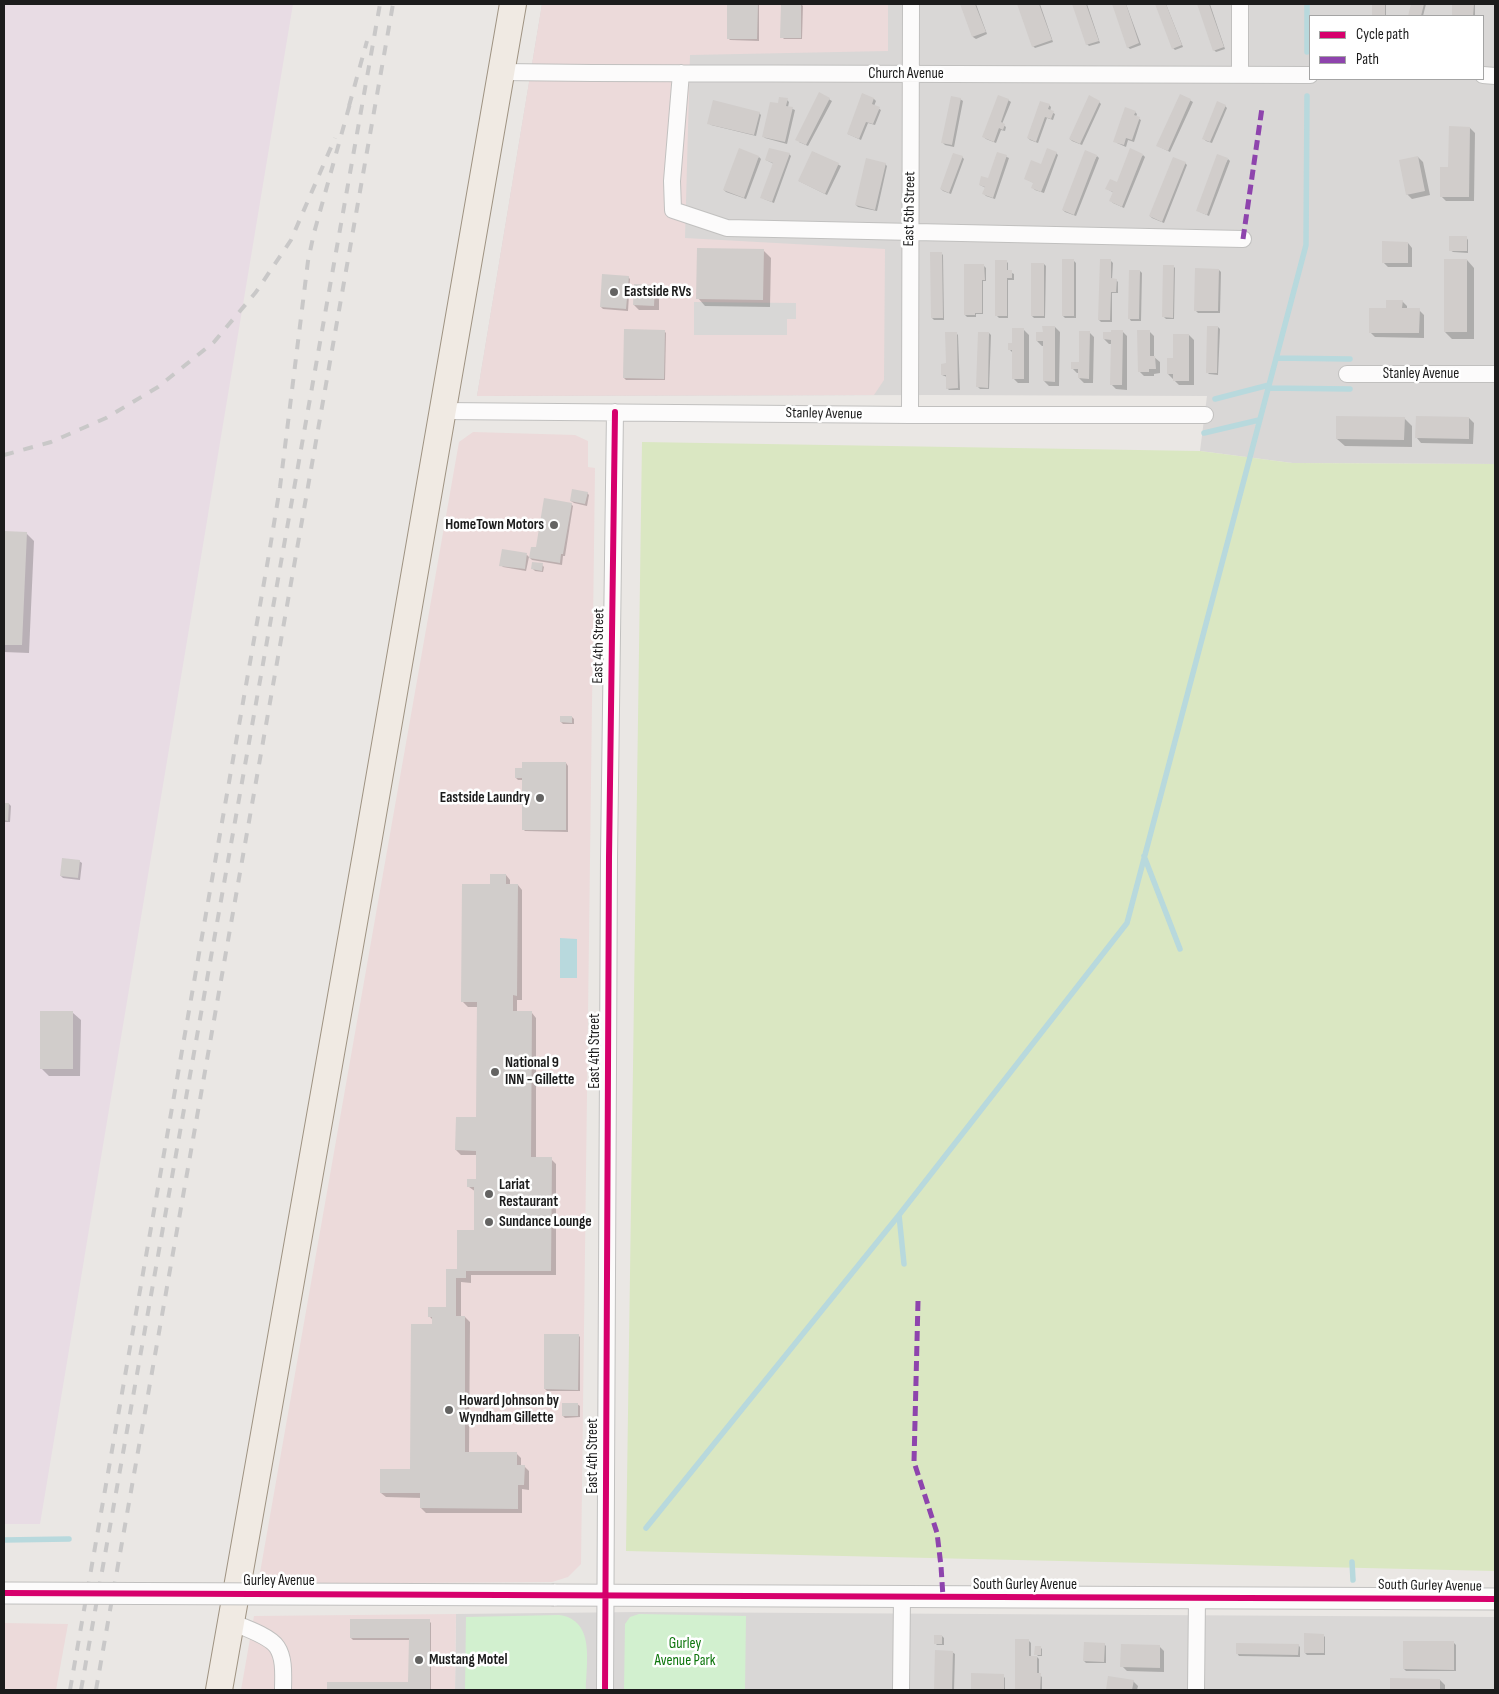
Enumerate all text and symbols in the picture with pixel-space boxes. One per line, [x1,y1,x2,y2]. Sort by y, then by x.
legend [1309,15,1484,80]
text: Cycle path [1356,25,1409,44]
text: Path [1356,50,1379,69]
street label: Church Avenue [868,65,944,83]
street label: East 5th Street [900,171,920,247]
place label: Eastside RVs [624,283,691,301]
marker: Eastside RVs [608,286,620,298]
street label: Stanley Avenue [1383,365,1459,383]
street label: Stanley Avenue [786,404,862,424]
place label: HomeTown Motors [445,516,544,534]
marker: HomeTown Motors [548,519,560,531]
street label: East 4th Street [589,608,609,684]
place label: Eastside Laundry [440,789,530,807]
marker: Eastside Laundry [534,792,546,804]
street label: East 4th Street [586,1013,604,1089]
place label: National 9 INN - Gillette [505,1054,574,1089]
marker: National 9 INN - Gillette [489,1066,501,1078]
place label: Lariat Restaurant [499,1176,558,1211]
marker: Lariat Restaurant [483,1188,495,1200]
place label: Sundance Lounge [499,1213,592,1231]
marker: Sundance Lounge [483,1216,495,1228]
place label: Howard Johnson by Wyndham Gillette [459,1392,559,1427]
marker: Howard Johnson by Wyndham Gillette [443,1404,455,1416]
street label: East 4th Street [584,1418,602,1494]
street label: Gurley Avenue [243,1572,315,1590]
street label: South Gurley Avenue [973,1576,1077,1594]
street label: South Gurley Avenue [1378,1576,1482,1596]
park label: Gurley Avenue Park [654,1635,716,1670]
place label: Mustang Motel [429,1651,508,1669]
marker: Mustang Motel [413,1654,425,1666]

